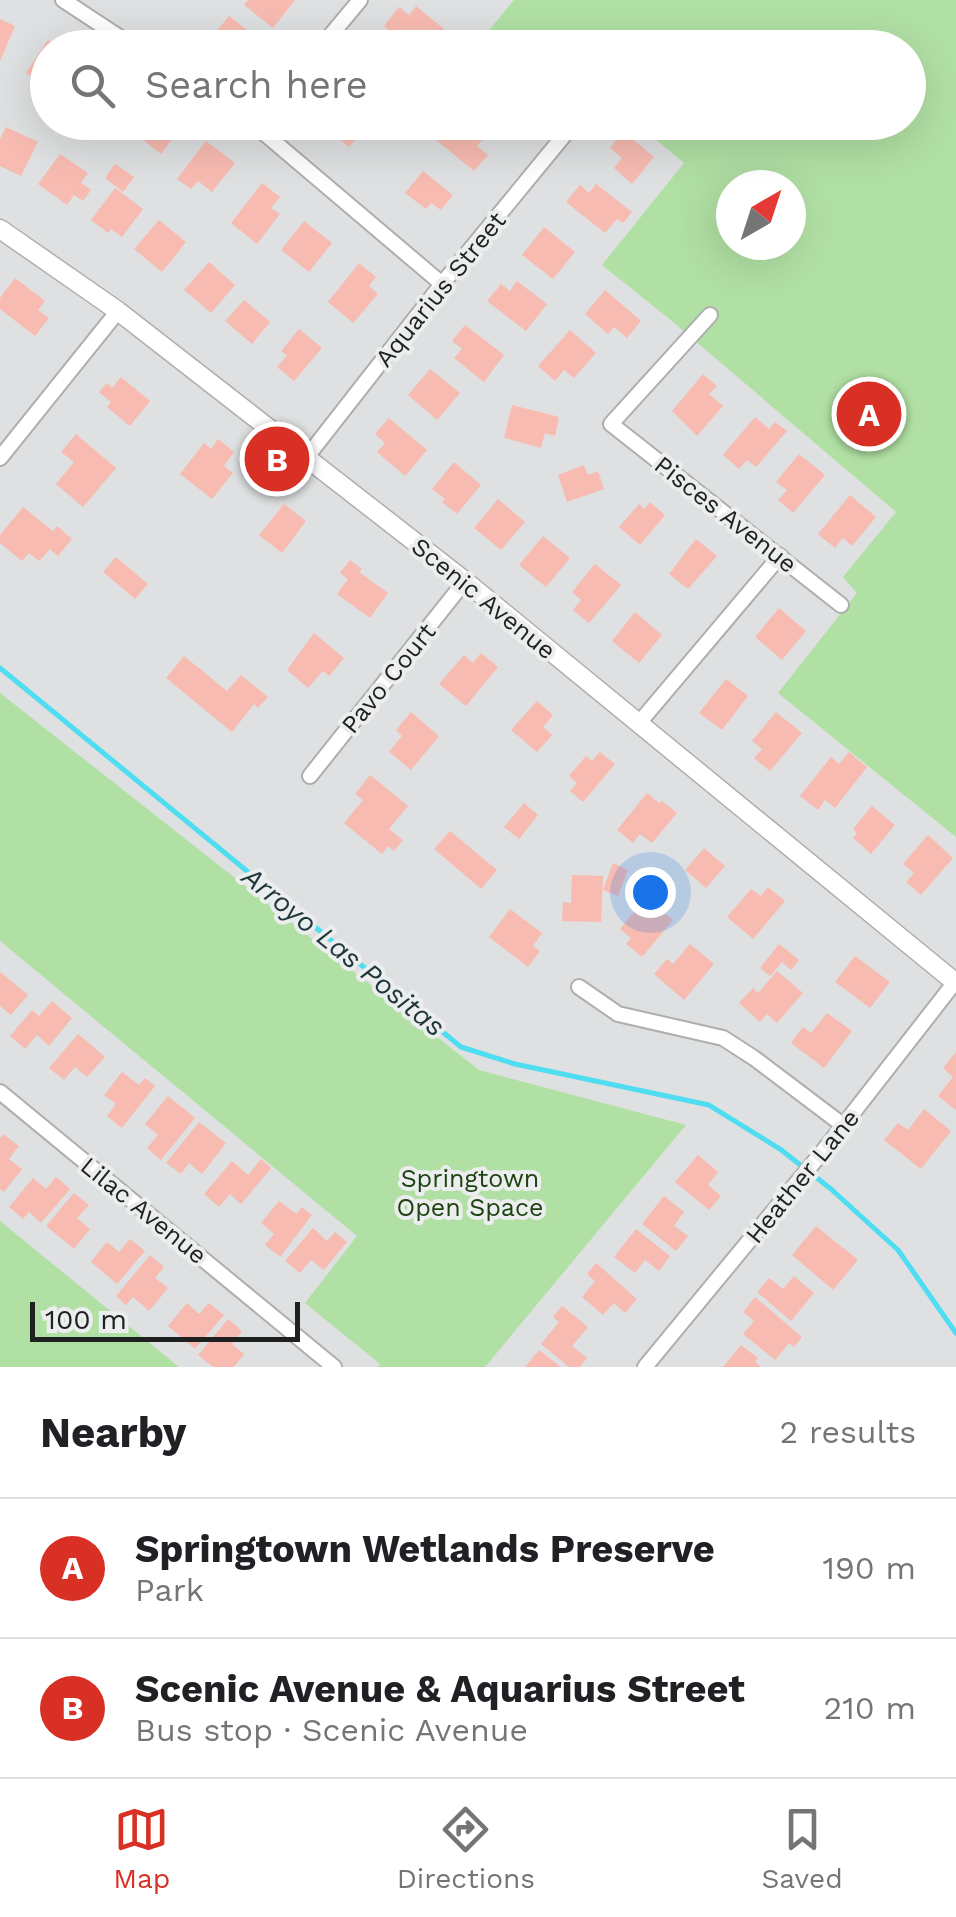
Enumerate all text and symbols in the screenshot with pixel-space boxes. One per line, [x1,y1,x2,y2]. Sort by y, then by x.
search box [30,30,926,140]
icon: search [65,58,120,113]
text: Search here [145,63,368,107]
north arrow [716,170,806,260]
street label: Aquarius Street [369,206,512,373]
pin: A [836,376,902,452]
pin: B [244,422,310,496]
street label: Pisces Avenue [649,450,803,579]
street label: Scenic Avenue [406,532,561,665]
street label: Pavo Court [335,617,442,739]
water label: Arroyo Las Positas [235,859,451,1043]
your location [625,867,676,918]
street label: Heather Lane [740,1104,865,1249]
street label: Lilac Avenue [75,1151,212,1270]
park label: Springtown Open Space [397,1164,543,1222]
scale bar [30,1297,300,1342]
text: 100 m [45,1303,127,1336]
text: Nearby [40,1408,187,1457]
text: 2 results [779,1413,916,1451]
text: Springtown Wetlands Preserve [135,1527,715,1571]
text: A [62,1549,83,1587]
text: 190 m [822,1549,916,1587]
text: Park [135,1571,204,1609]
text: Scenic Avenue & Aquarius Street [135,1667,745,1711]
text: B [62,1689,83,1727]
text: 210 m [824,1689,916,1727]
text: Bus stop · Scenic Avenue [135,1711,528,1749]
tab: Map [113,1802,170,1895]
tab: Directions [397,1802,535,1895]
tab: Saved [761,1802,843,1895]

